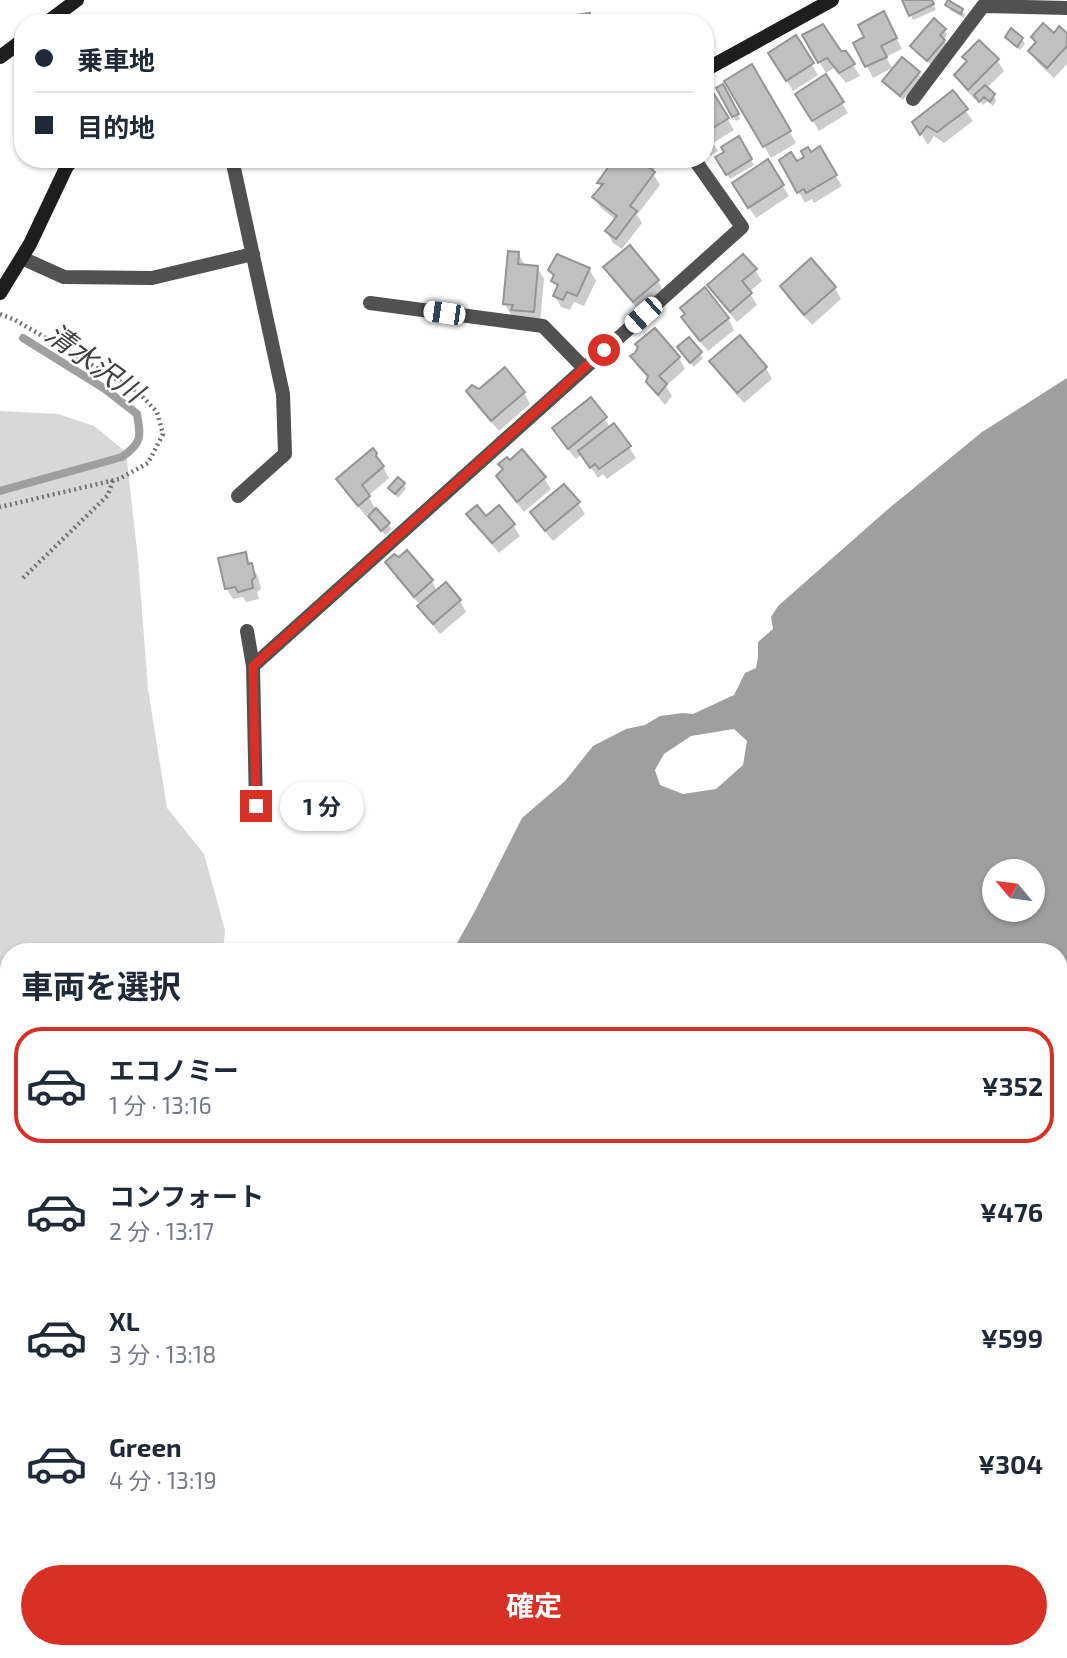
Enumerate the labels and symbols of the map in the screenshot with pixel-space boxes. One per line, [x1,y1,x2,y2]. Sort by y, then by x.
car [621,293,666,337]
car [422,300,467,326]
water label: 清水沢川 [40,315,153,410]
route start [588,334,620,366]
callout: 1 分 [280,782,364,830]
route end [240,790,272,822]
north arrow [982,859,1045,922]

